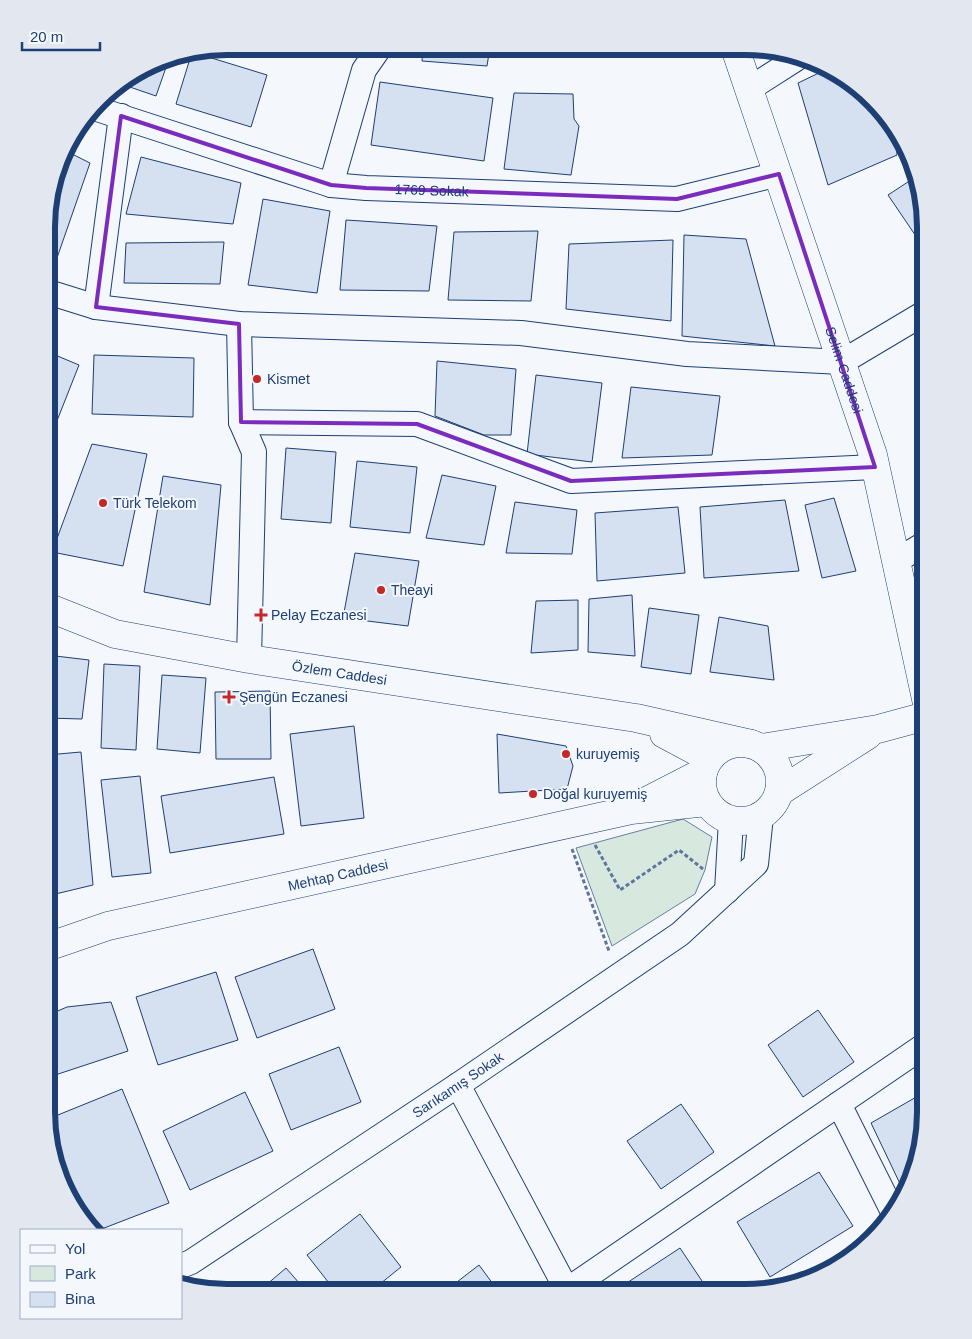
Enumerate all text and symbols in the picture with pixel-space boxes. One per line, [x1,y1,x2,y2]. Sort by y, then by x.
scale bar [22,20,100,52]
text: 20 m [30,28,63,45]
street label: 1769 Sokak [394,181,470,200]
street label: Selim Caddesi [822,325,866,415]
place label: Kismet [267,371,310,387]
marker: Kismet [251,373,263,385]
place label: Türk Telekom [113,495,197,511]
marker: Türk Telekom [97,497,109,509]
place label: Theayi [391,582,433,598]
marker: Theayi [375,584,387,596]
place label: Pelay Eczanesi [271,607,367,623]
marker: Pelay Eczanesi [255,609,267,621]
street label: Özlem Caddesi [291,657,388,688]
place label: Şengün Eczanesi [239,689,348,705]
marker: Şengün Eczanesi [223,691,235,703]
place label: kuruyemiş [576,746,640,762]
marker: kuruyemiş [560,748,572,760]
place label: Doğal kuruyemiş [543,786,647,802]
marker: Doğal kuruyemiş [527,788,539,800]
street label: Mehtap Caddesi [286,856,389,894]
street label: Sarıkamış Sokak [409,1048,507,1121]
legend [20,1229,182,1319]
text: Yol [65,1240,85,1257]
text: Park [65,1265,96,1282]
text: Bina [65,1290,96,1307]

